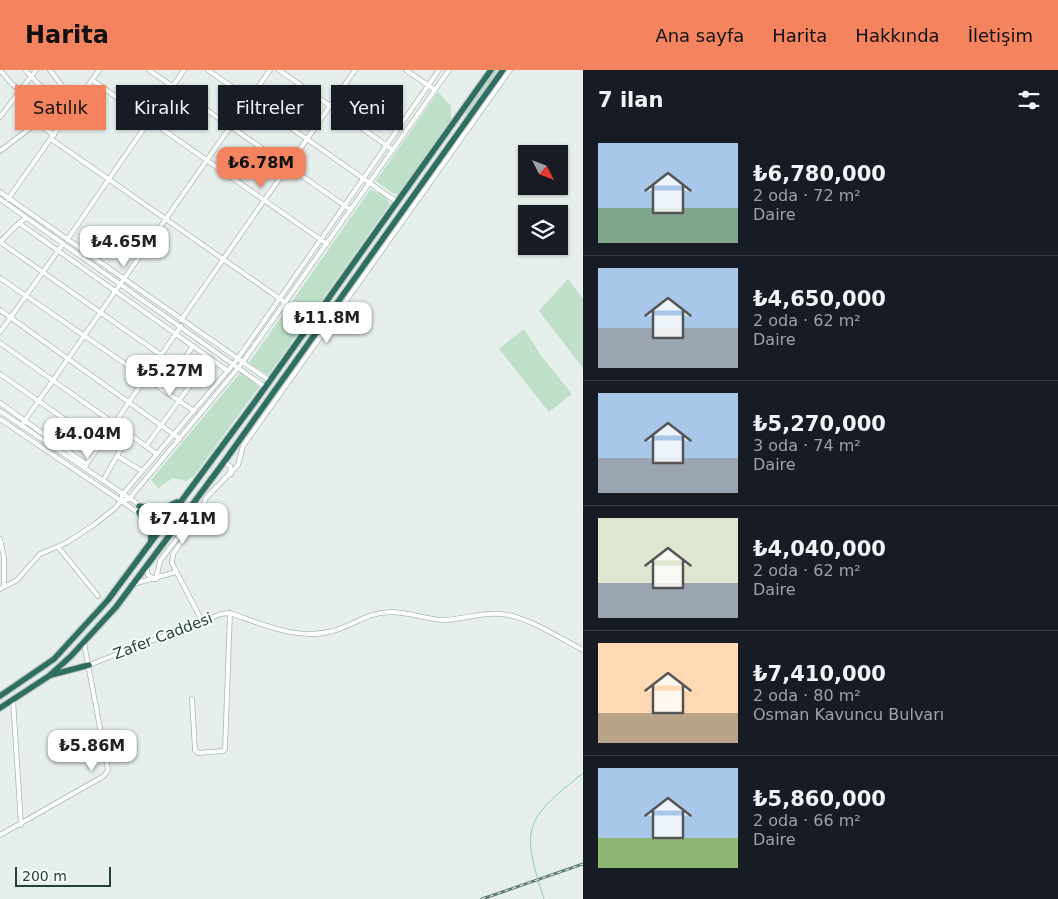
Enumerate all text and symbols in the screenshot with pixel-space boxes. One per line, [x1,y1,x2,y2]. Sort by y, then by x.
text: Harita [25,21,109,49]
text: Ana sayfa [655,25,744,46]
text: Harita [772,25,827,46]
text: Hakkında [855,25,940,46]
text: İletişim [968,25,1033,46]
chip: Satılık [15,85,106,130]
chip: Kiralık [116,85,208,130]
chip: Filtreler [218,85,321,130]
chip: Yeni [331,85,403,130]
icon: filters [1015,86,1043,114]
text: 7 ilan [598,88,663,112]
north arrow [518,145,568,195]
map controls [518,145,568,255]
pin: ₺6.78M [220,146,302,189]
text: ₺6.78M [228,153,294,172]
text: ₺6,780,000 [753,162,886,186]
icon: home [638,163,698,223]
text: 2 oda · 72 m² [753,186,861,205]
button: layers [518,205,568,255]
text: Daire [753,205,796,224]
pin: ₺4.65M [83,226,165,268]
text: ₺4.65M [91,232,157,251]
text: ₺4,650,000 [753,287,886,311]
icon: home [638,288,698,348]
pin: ₺11.8M [286,302,368,344]
text: ₺11.8M [294,308,360,327]
text: 2 oda · 62 m² [753,311,861,330]
text: Daire [753,330,796,349]
pin: ₺5.27M [129,354,211,397]
text: ₺5.27M [137,361,203,380]
text: ₺5,270,000 [753,412,886,436]
icon: home [638,413,698,473]
pin: ₺4.04M [47,418,129,460]
text: ₺4.04M [55,424,121,443]
text: 3 oda · 74 m² [753,436,861,455]
text: Daire [753,455,796,474]
pin: ₺7.41M [142,502,224,545]
text: ₺7.41M [150,509,216,528]
text: ₺4,040,000 [753,537,886,561]
icon: home [638,538,698,598]
text: 2 oda · 62 m² [753,561,861,580]
text: Daire [753,580,796,599]
street label: Zafer Caddesi [111,609,215,663]
text: ₺7,410,000 [753,662,886,686]
icon: home [638,663,698,723]
text: 2 oda · 80 m² [753,686,861,705]
text: Osman Kavuncu Bulvarı [753,705,944,724]
pin: ₺5.86M [51,730,133,772]
text: ₺5.86M [59,736,125,755]
text: ₺5,860,000 [753,787,886,811]
icon: home [638,788,698,848]
text: 2 oda · 66 m² [753,811,861,830]
text: Daire [753,830,796,849]
scale bar [15,864,111,887]
text: 200 m [22,868,67,884]

